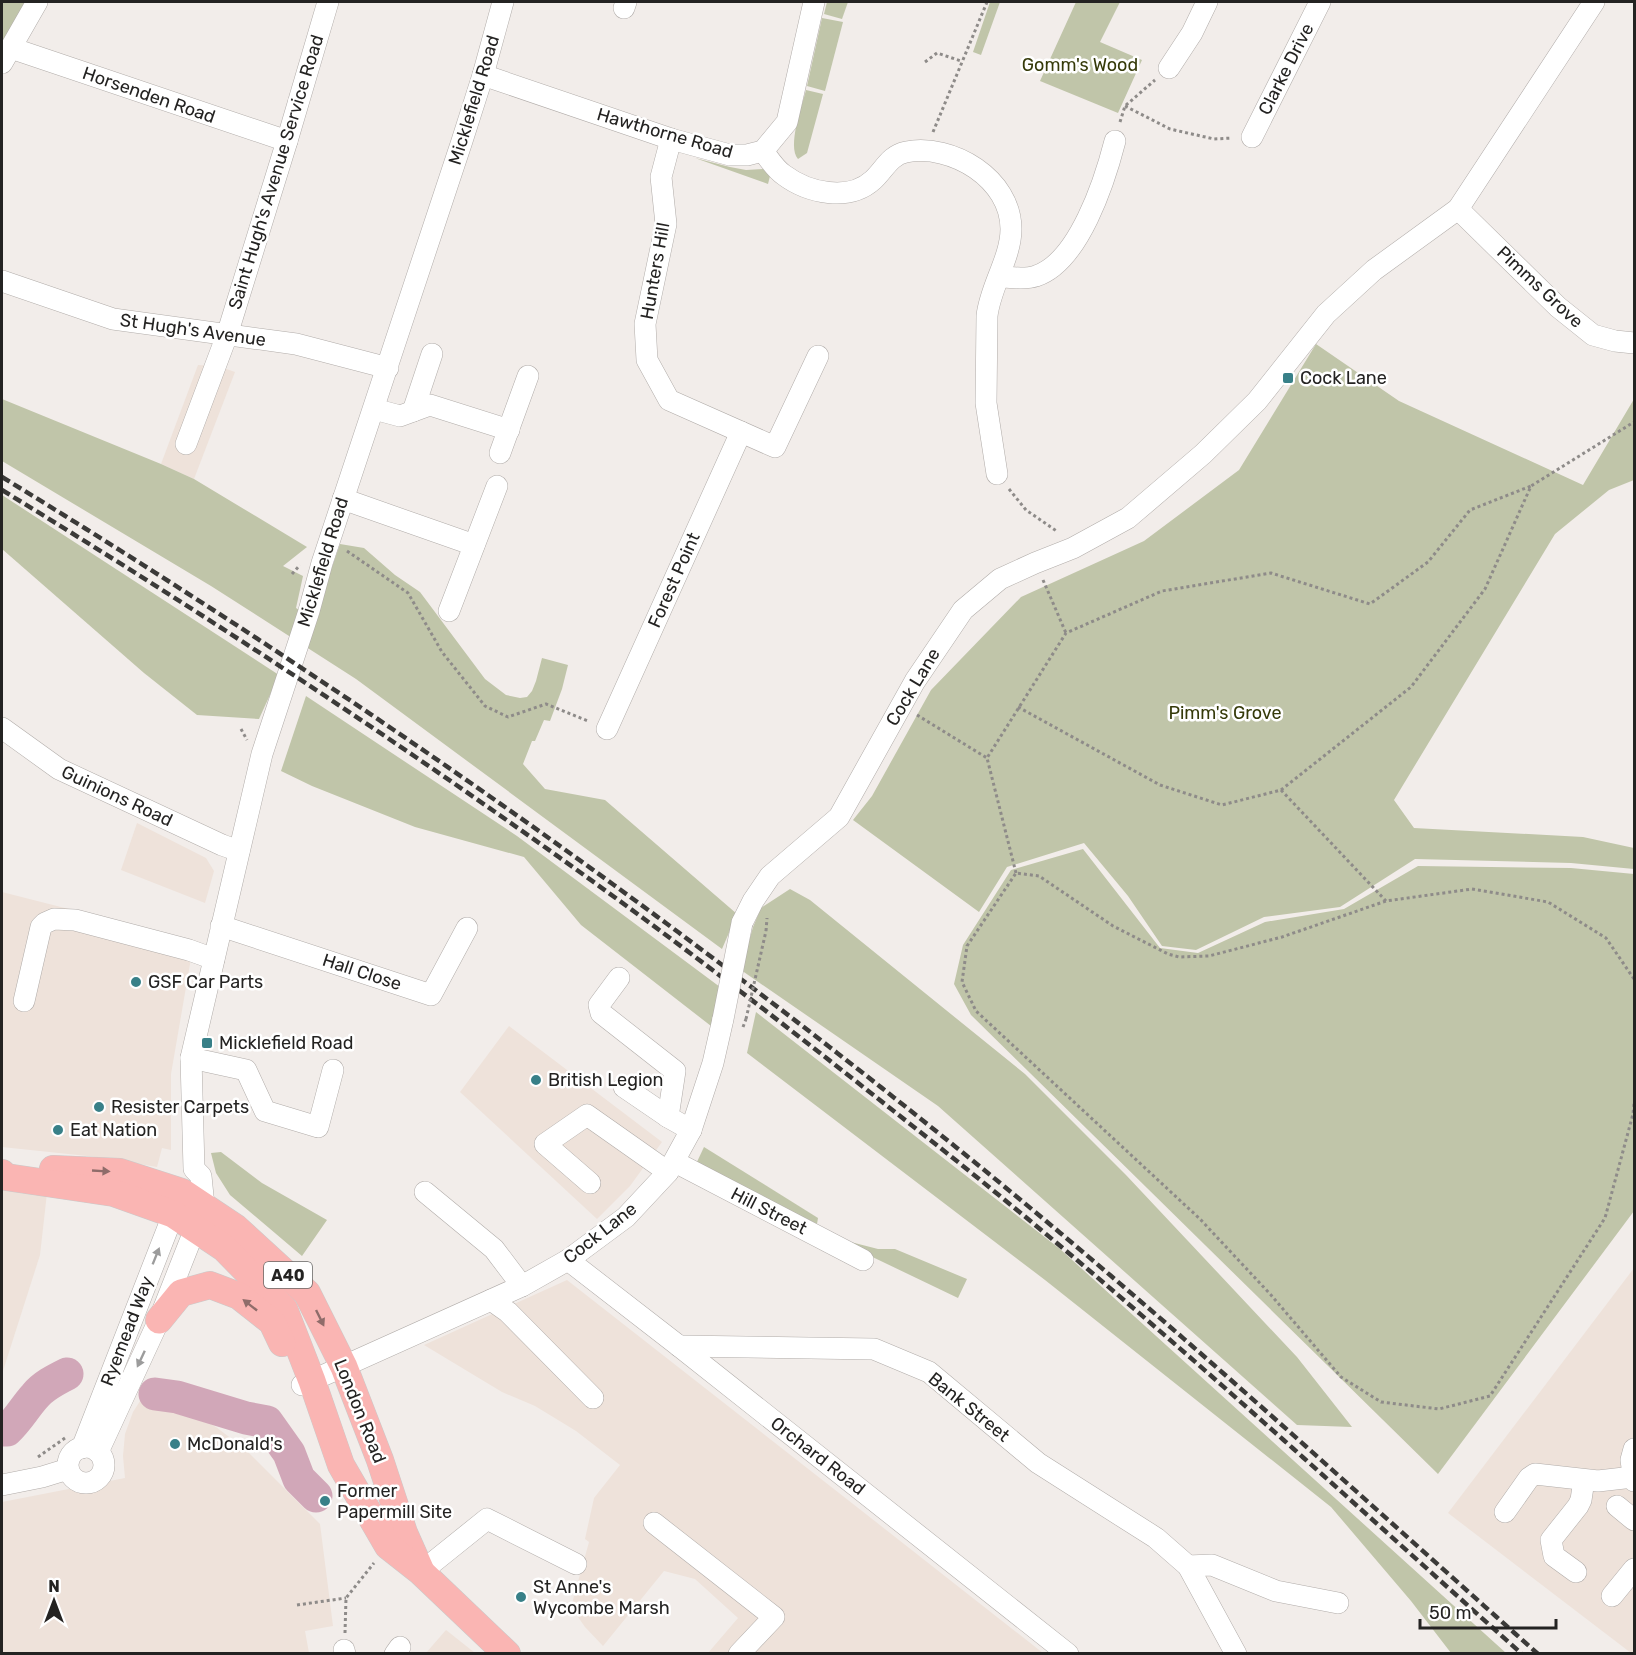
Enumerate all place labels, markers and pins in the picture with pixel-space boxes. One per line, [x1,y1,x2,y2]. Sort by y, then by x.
place label: Cock Lane [1300,367,1387,389]
marker: Cock Lane [1281,371,1295,385]
place label: GSF Car Parts [148,971,263,993]
marker: GSF Car Parts [129,975,143,989]
place label: Micklefield Road [219,1032,353,1054]
marker: Micklefield Road [200,1036,214,1050]
place label: British Legion [548,1069,664,1091]
marker: British Legion [529,1073,543,1087]
place label: Resister Carpets [111,1096,249,1118]
marker: Resister Carpets [92,1100,106,1114]
place label: Eat Nation [70,1119,157,1141]
marker: Eat Nation [51,1123,65,1137]
place label: McDonald's [187,1433,283,1455]
marker: McDonald's [168,1437,182,1451]
place label: Former Papermill Site [337,1480,452,1523]
marker: Former Papermill Site [318,1494,332,1508]
place label: St Anne's Wycombe Marsh [533,1576,670,1619]
marker: St Anne's Wycombe Marsh [514,1590,528,1604]

